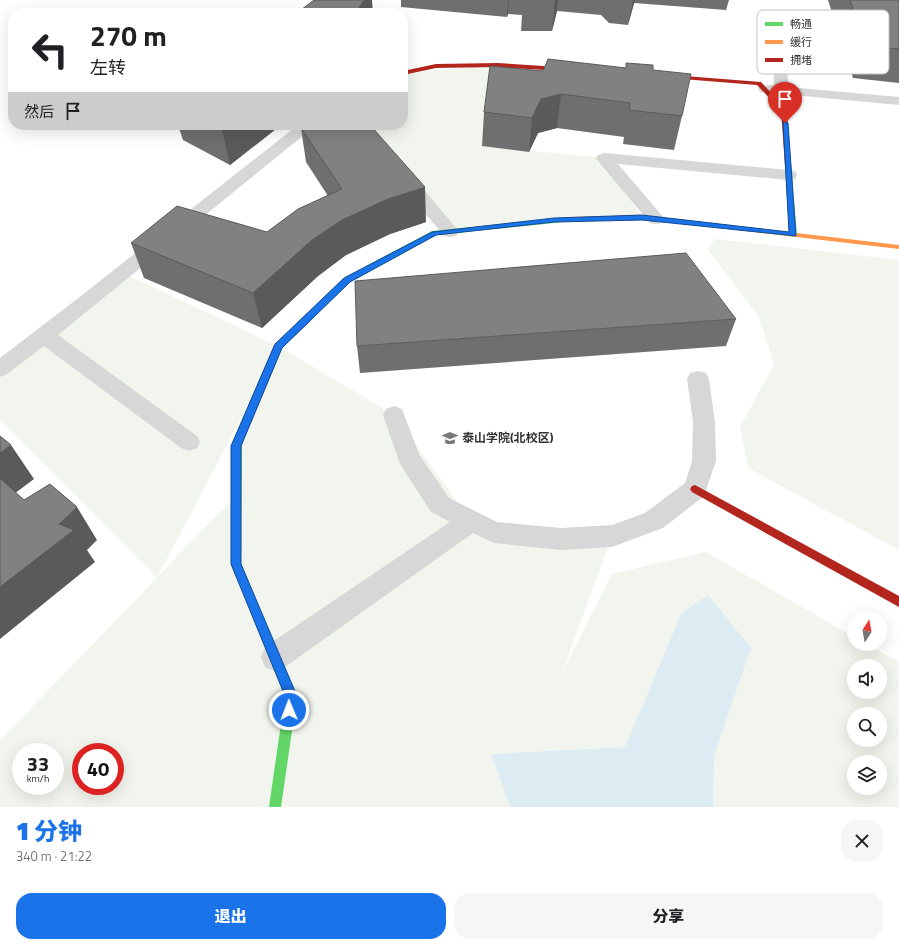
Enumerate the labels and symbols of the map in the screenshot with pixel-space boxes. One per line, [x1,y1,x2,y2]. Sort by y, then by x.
legend [757,10,889,74]
text: 畅通 [790,16,812,32]
text: 缓行 [790,34,812,50]
text: 拥堵 [790,52,812,68]
pin [768,82,802,123]
place label: 泰山学院(北校区) [462,428,554,447]
school or university icon: 泰山学院(北校区) [441,429,459,447]
north arrow [847,611,887,651]
position arrow [268,689,310,731]
speed limit sign: 40 [72,743,124,795]

